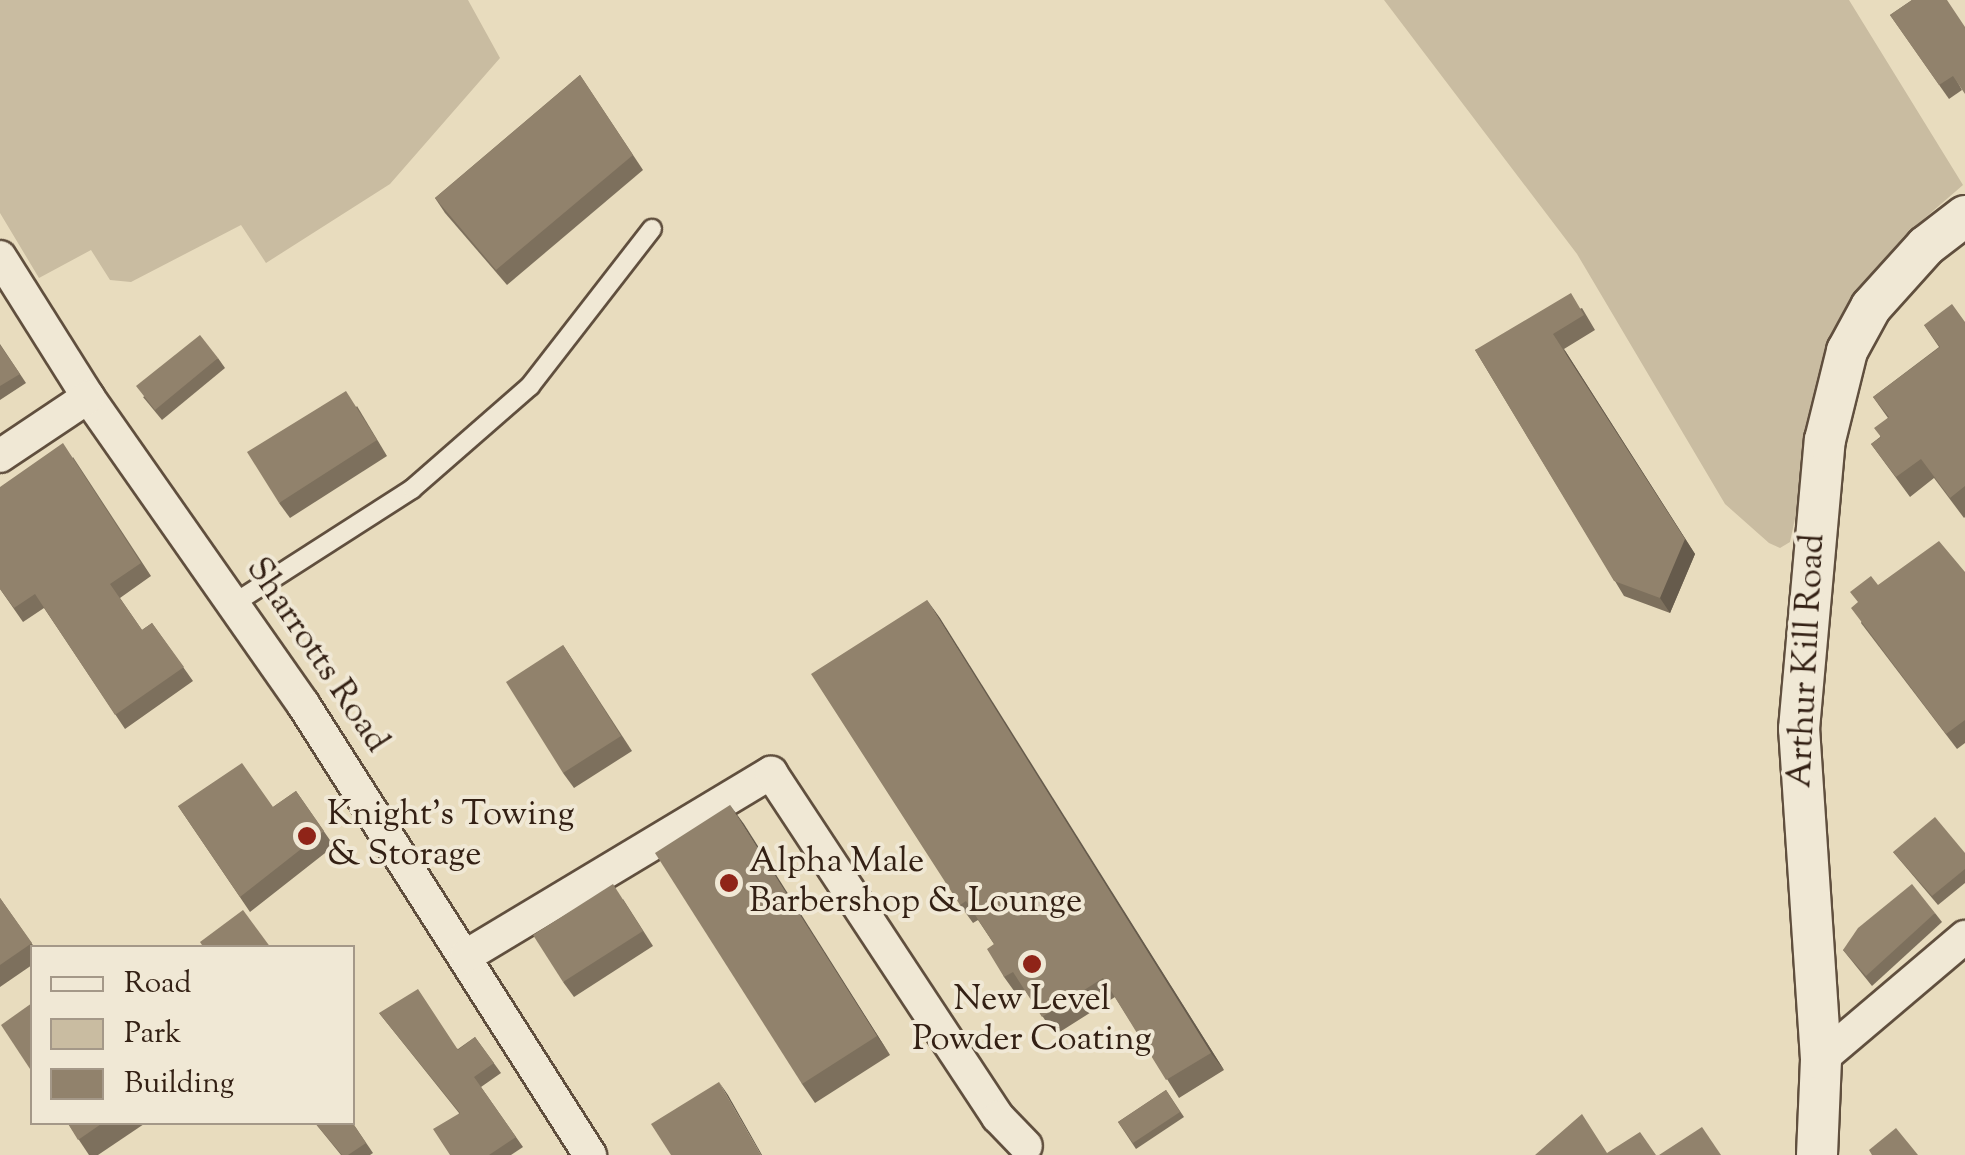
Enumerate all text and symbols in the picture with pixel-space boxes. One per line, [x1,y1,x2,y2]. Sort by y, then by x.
street label: Arthur Kill Road [1780,533,1836,789]
street label: Sharrotts Road [235,551,397,761]
place label: Knight's Towing & Storage [327,795,575,877]
marker: Knight's Towing & Storage [296,825,318,847]
place label: Alpha Male Barbershop & Lounge [749,842,1082,924]
marker: Alpha Male Barbershop & Lounge [718,872,740,894]
legend [30,945,355,1125]
marker: New Level Powder Coating [1021,953,1043,975]
text: Road [124,963,191,1006]
place label: New Level Powder Coating [912,980,1152,1062]
text: Park [124,1013,181,1056]
text: Building [124,1063,234,1106]

